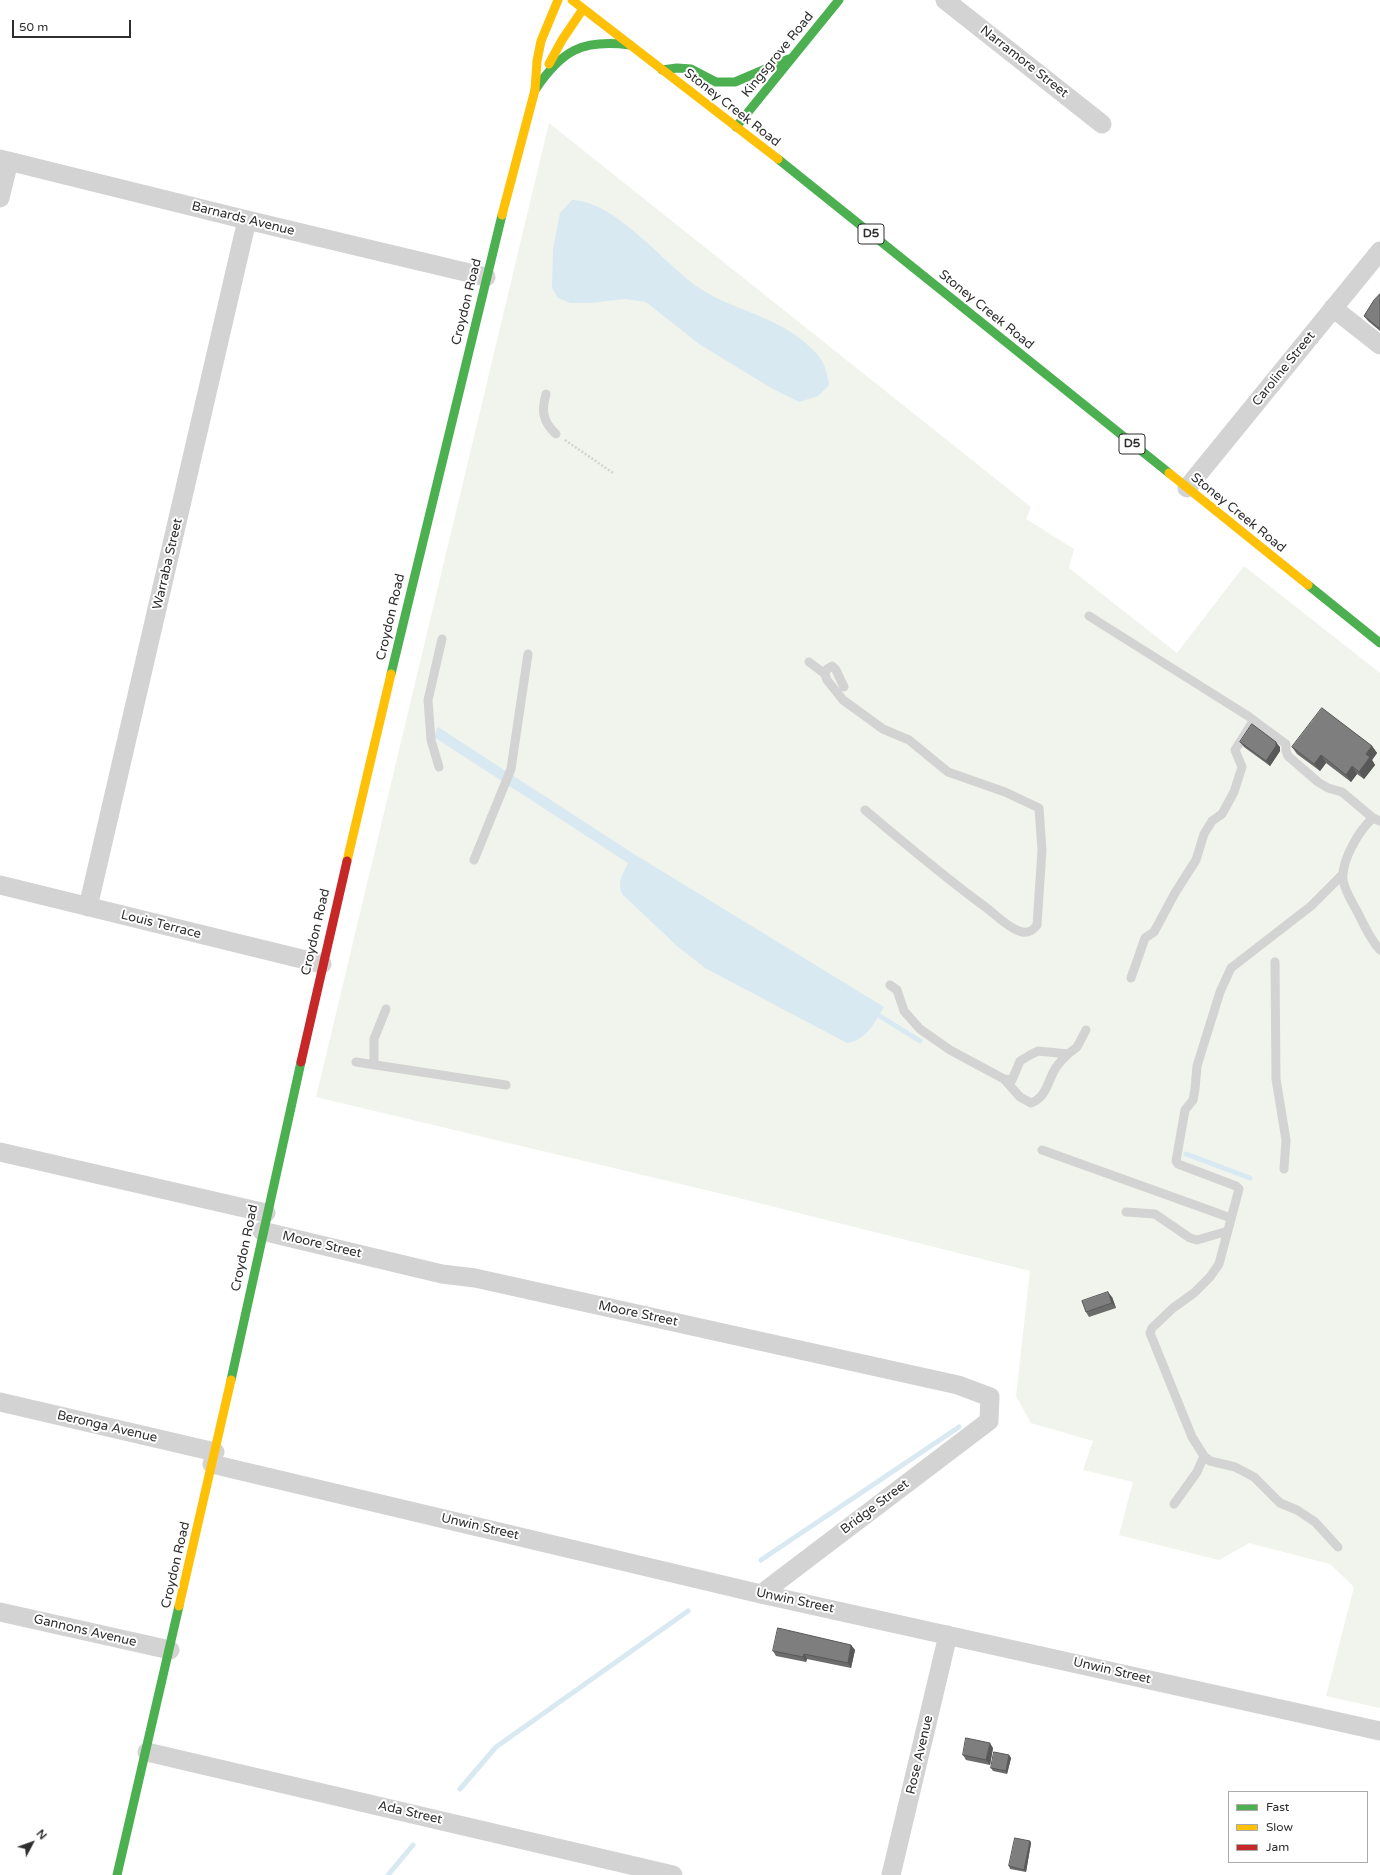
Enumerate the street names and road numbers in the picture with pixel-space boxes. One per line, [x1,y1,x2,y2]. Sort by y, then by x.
street label: Kingsgrove Road [739,9,817,101]
street label: Narramore Street [977,23,1071,101]
street label: Stoney Creek Road [681,66,783,150]
street label: Barnards Avenue [190,199,296,239]
road number: D5 [858,224,884,244]
street label: Croydon Road [449,257,485,347]
street label: Stoney Creek Road [935,267,1037,353]
street label: Caroline Street [1249,329,1319,409]
road number: D5 [1119,434,1145,454]
street label: Stoney Creek Road [1187,470,1289,556]
street label: Warraba Street [150,517,186,611]
street label: Croydon Road [373,572,409,662]
street label: Croydon Road [298,887,334,977]
street label: Louis Terrace [119,907,203,943]
street label: Croydon Road [228,1203,262,1293]
street label: Moore Street [281,1228,363,1262]
street label: Moore Street [597,1298,679,1330]
street label: Beronga Avenue [55,1408,159,1446]
street label: Bridge Street [838,1476,912,1538]
street label: Unwin Street [440,1510,520,1544]
street label: Croydon Road [158,1520,194,1610]
street label: Unwin Street [755,1585,835,1617]
street label: Gannons Avenue [32,1612,138,1650]
street label: Unwin Street [1072,1654,1152,1688]
street label: Rose Avenue [903,1714,937,1796]
street label: Ada Street [376,1798,444,1828]

